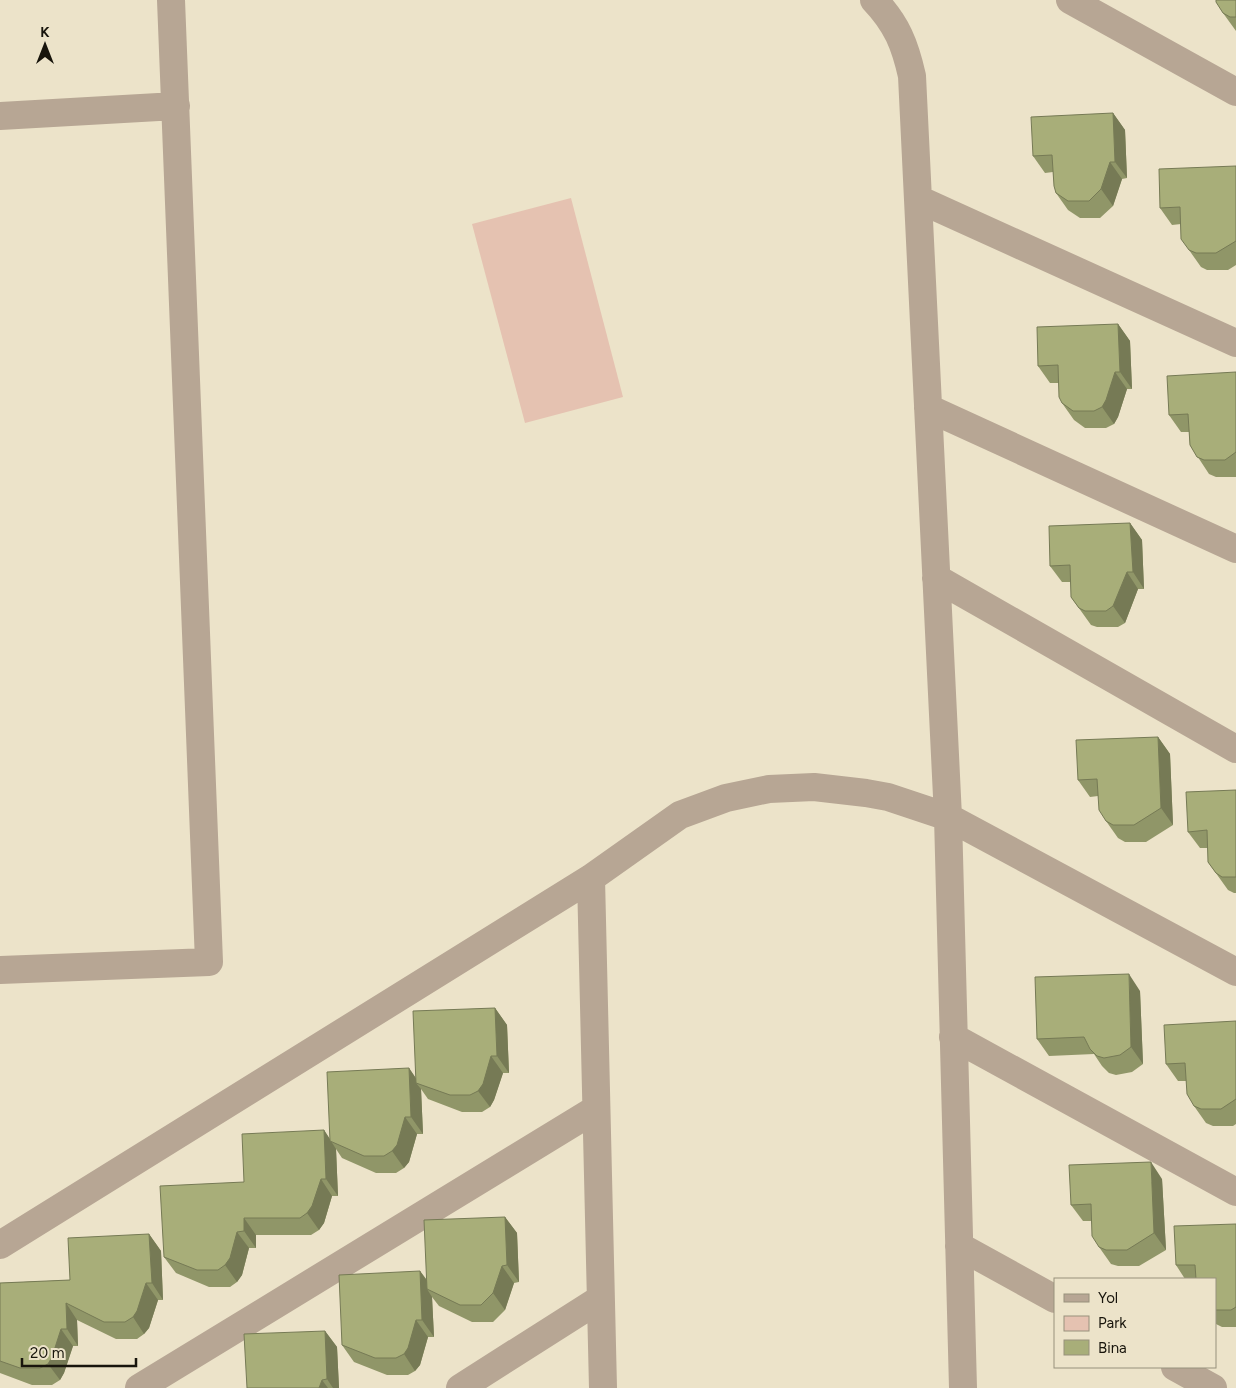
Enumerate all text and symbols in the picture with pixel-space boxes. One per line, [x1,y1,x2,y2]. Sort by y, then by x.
north arrow [20,20,70,70]
text: K [40,24,50,41]
legend [1054,1278,1216,1368]
text: Yol [1098,1289,1118,1307]
text: Park [1098,1314,1127,1332]
scale bar [22,1336,136,1368]
text: Bina [1098,1339,1127,1357]
text: 20 m [30,1344,64,1362]

